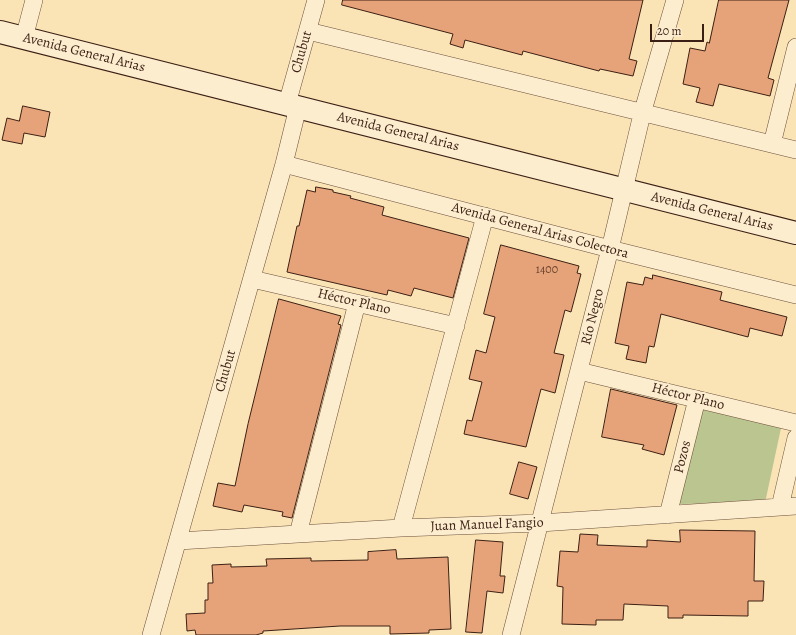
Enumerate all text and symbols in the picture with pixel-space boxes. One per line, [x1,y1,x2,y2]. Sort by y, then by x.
scale bar [652,16,706,42]
text: 20 m [657,23,681,39]
street label: Chubut [288,29,316,75]
street label: Avenida General Arias [21,30,147,76]
street label: Avenida General Arias [335,109,461,155]
street label: Avenida General Arias [649,189,775,235]
street label: Avenida General Arias Colectora [450,199,630,263]
house number: 1400 [536,263,558,277]
street label: Héctor Plano [316,285,392,319]
street label: Río Negro [578,287,608,347]
street label: Chubut [212,348,240,394]
street label: Héctor Plano [650,380,726,414]
street label: Pozos [671,439,695,475]
street label: Juan Manuel Fangio [430,515,544,535]

